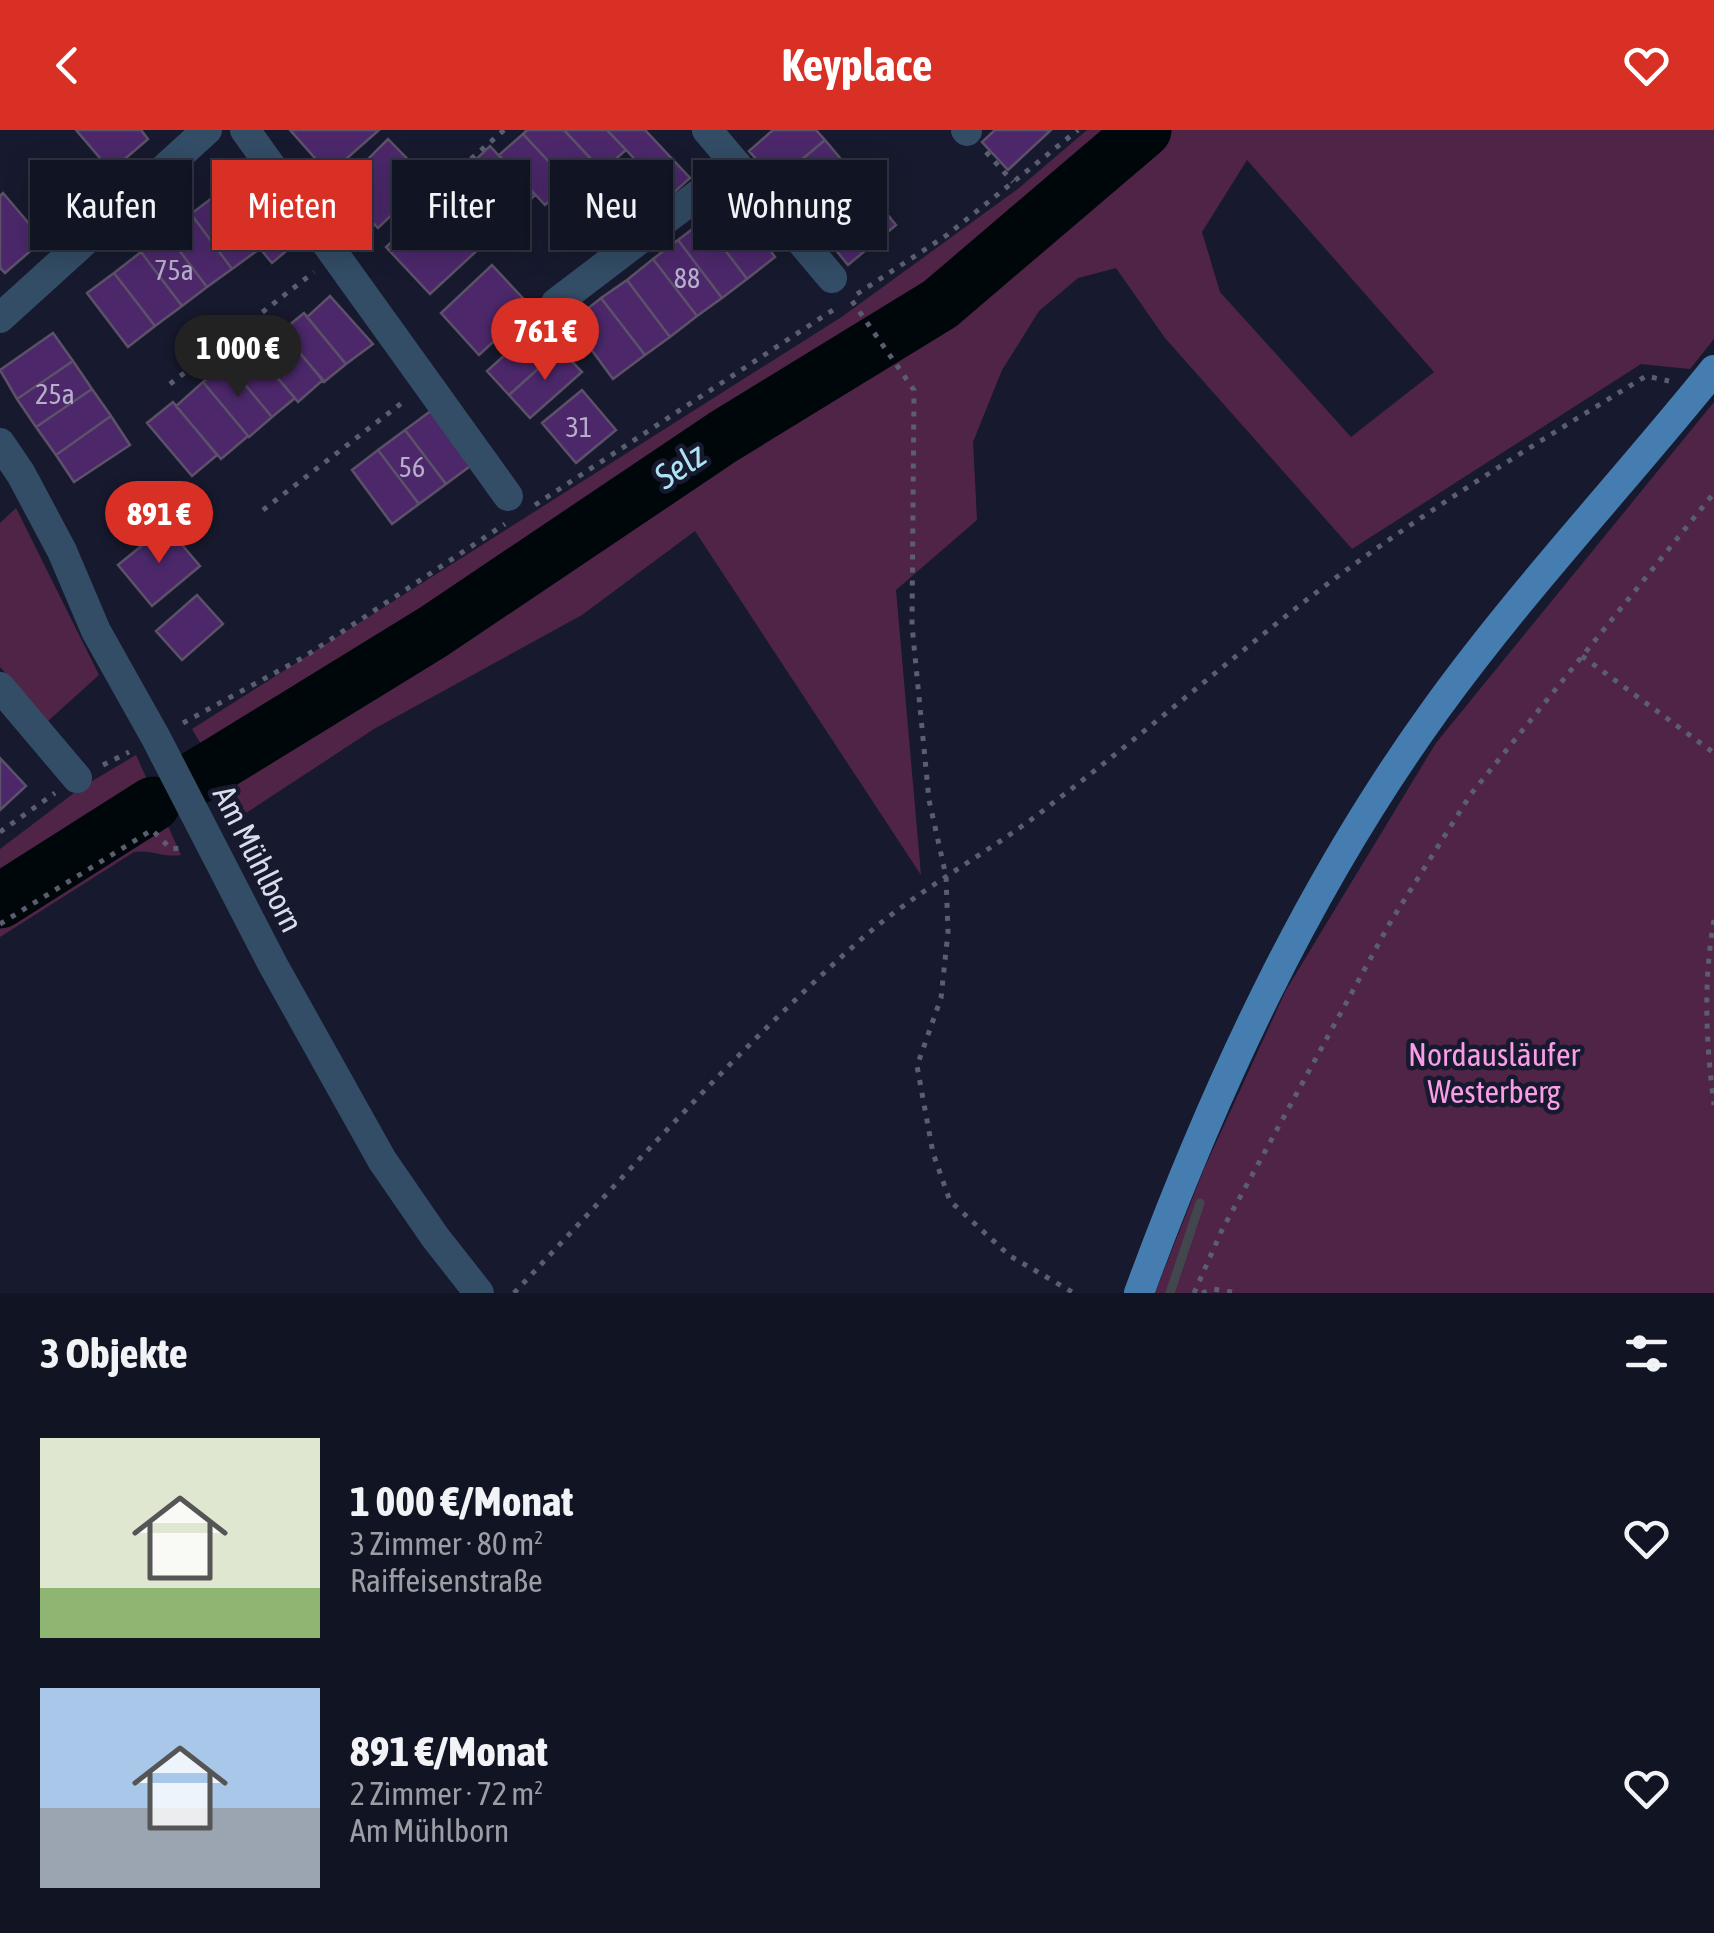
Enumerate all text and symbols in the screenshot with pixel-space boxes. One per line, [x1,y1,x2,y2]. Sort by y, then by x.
icon: back [40,38,95,93]
icon: heart [1619,38,1674,93]
text: Keyplace [782,39,932,91]
chip: Kaufen [30,160,192,250]
chip: Mieten [212,160,372,250]
chip: Filter [392,160,530,250]
chip: Neu [550,160,673,250]
chip: Wohnung [693,160,887,250]
house number: 75a [154,254,194,286]
house number: 88 [674,262,700,294]
pin: 761 € [475,298,615,383]
text: 761 € [513,312,577,349]
pin: 1 000 € [146,315,330,400]
text: 1 000 € [196,329,280,366]
house number: 25a [35,378,75,410]
house number: 31 [566,411,592,443]
water label: Selz [646,434,713,497]
house number: 56 [399,451,425,483]
pin: 891 € [89,481,229,566]
text: 891 € [127,495,191,532]
street label: Am Mühlborn [206,779,311,938]
park label: Nordausläufer Westerberg [1408,1036,1580,1110]
icon: filters [1619,1326,1674,1381]
text: 3 Objekte [40,1329,188,1377]
text: 1 000 €/Monat [350,1477,573,1525]
icon: home [120,1478,240,1598]
icon: heart [1619,1511,1674,1566]
text: 3 Zimmer · 80 m² [350,1525,543,1562]
text: Raiffeisenstraße [350,1562,543,1599]
text: 891 €/Monat [350,1727,548,1775]
icon: home [120,1728,240,1848]
icon: heart [1619,1761,1674,1816]
text: 2 Zimmer · 72 m² [350,1775,543,1812]
text: Am Mühlborn [350,1812,509,1849]

